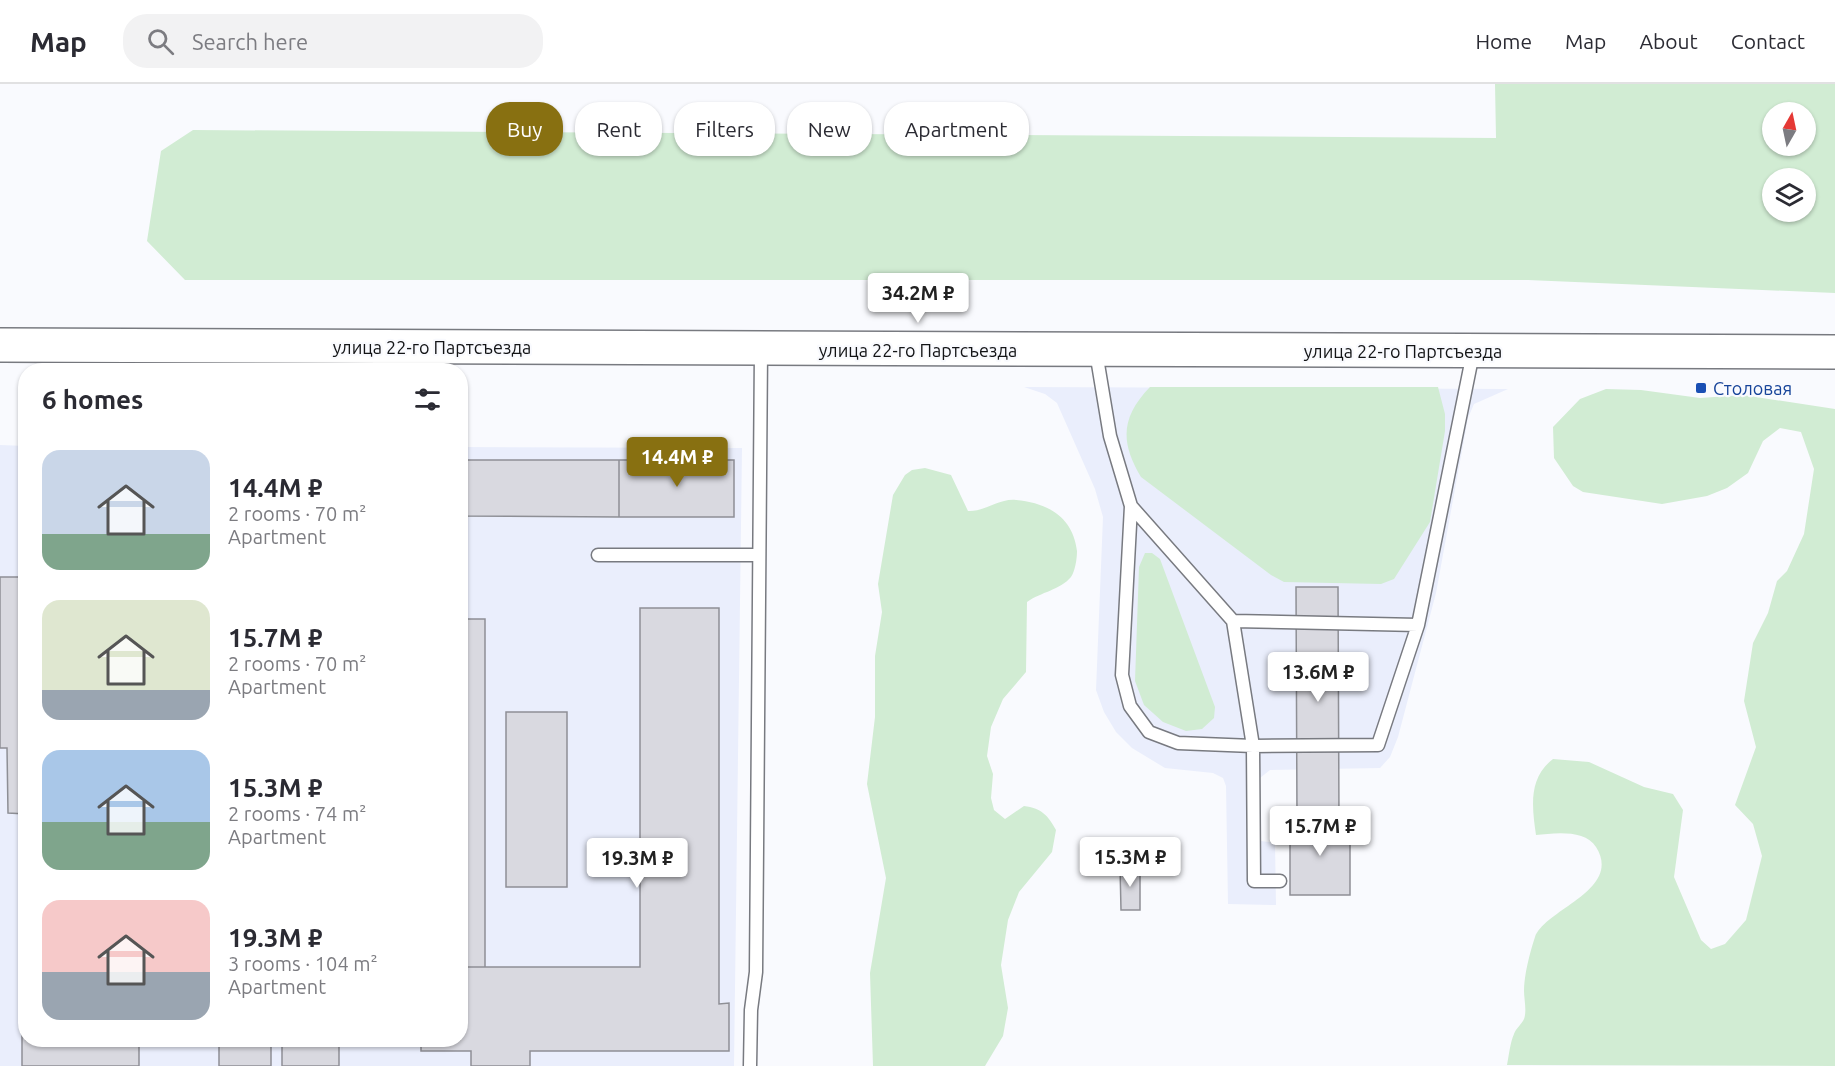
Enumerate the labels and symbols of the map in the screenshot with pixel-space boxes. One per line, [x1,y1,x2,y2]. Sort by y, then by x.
north arrow [1762,102,1816,156]
pin: 34.2M ₽ [863,273,973,324]
street label: улица 22-го Партсъезда [333,337,531,357]
street label: улица 22-го Партсъезда [819,340,1017,360]
street label: улица 22-го Партсъезда [1304,341,1502,361]
place label: Столовая [1713,378,1792,398]
marker: Столовая [1694,381,1708,395]
pin: 14.4M ₽ [622,437,732,488]
pin: 13.6M ₽ [1263,652,1373,703]
pin: 15.7M ₽ [1265,806,1375,857]
pin: 15.3M ₽ [1075,837,1185,888]
pin: 19.3M ₽ [582,838,692,889]

